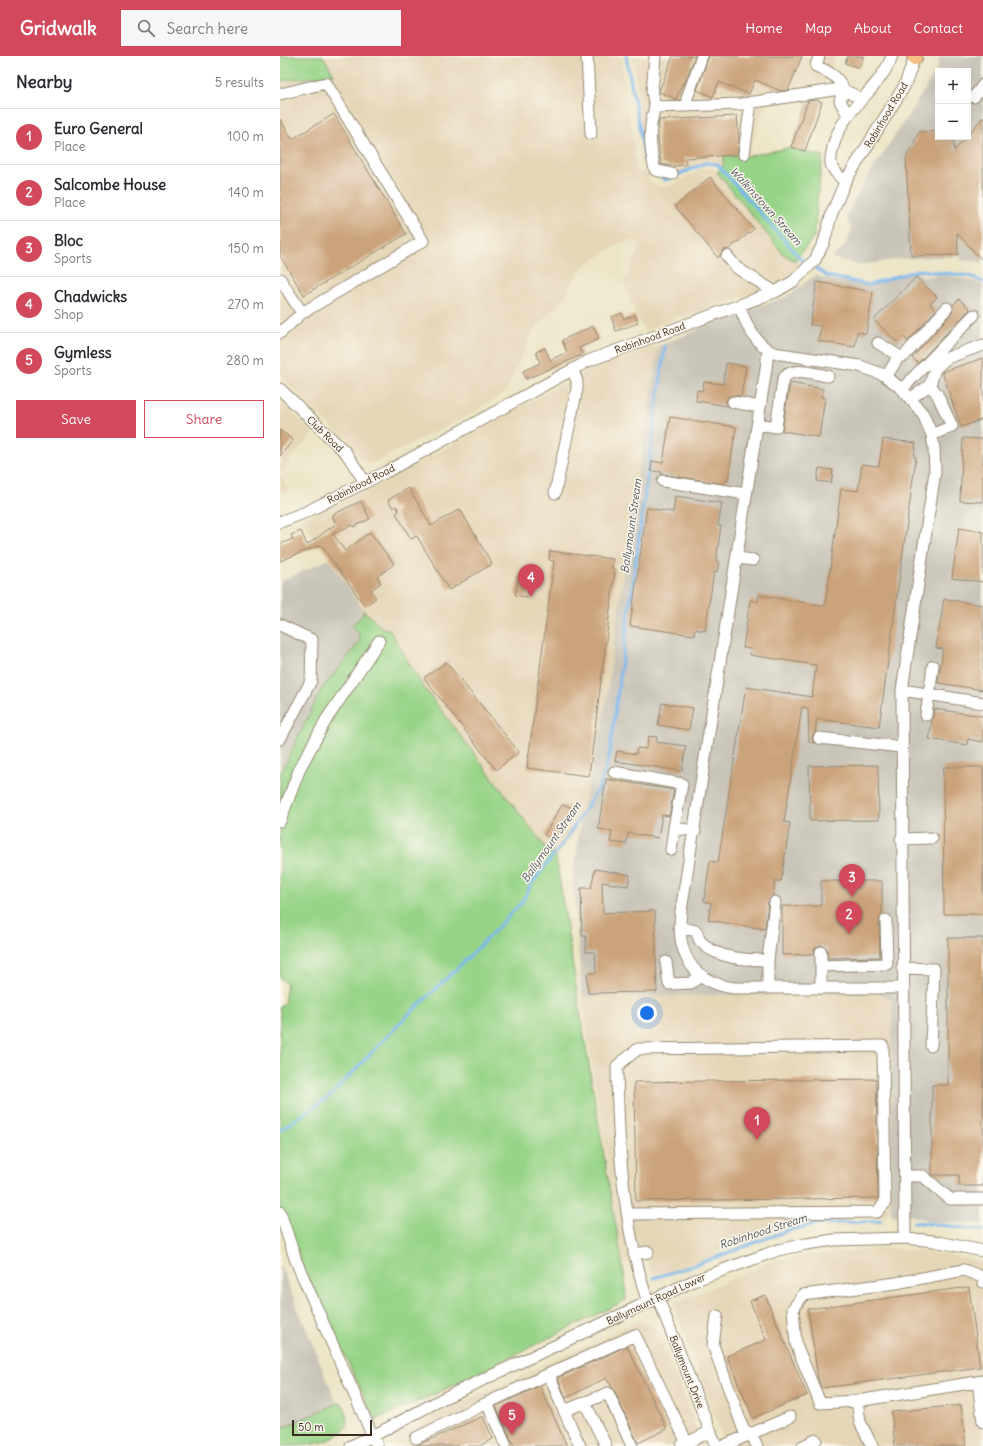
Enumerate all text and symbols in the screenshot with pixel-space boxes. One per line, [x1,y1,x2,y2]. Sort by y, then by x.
search box [121,10,401,46]
text: Gridwalk [20,16,97,40]
icon: search [135,17,157,39]
text: Search here [167,19,248,38]
text: Home [745,19,783,37]
text: Map [805,19,832,37]
text: About [854,19,892,37]
text: Contact [914,19,963,37]
map controls [935,68,971,140]
button: + [935,68,971,104]
text: Nearby [16,71,72,93]
text: 5 results [215,74,264,91]
street label: Robinhood Road [861,80,911,150]
button: − [935,104,971,140]
text: Euro General [54,119,143,138]
text: 1 [26,128,32,145]
text: 100 m [227,128,264,145]
text: Place [54,138,85,155]
water label: Walkinstown Stream [727,164,805,248]
text: Salcombe House [54,175,166,194]
text: 2 [25,184,33,201]
text: 140 m [228,184,264,201]
text: Place [54,194,85,211]
text: Bloc [54,231,83,250]
text: 3 [25,240,33,257]
text: 150 m [228,240,264,257]
text: Sports [54,250,92,267]
text: Chadwicks [54,287,127,306]
text: 4 [25,296,33,313]
text: 270 m [227,296,264,313]
text: Shop [54,306,83,323]
street label: Robinhood Road [613,319,687,357]
text: Gymless [54,343,112,362]
text: 5 [25,352,33,369]
text: 280 m [226,352,264,369]
text: Sports [54,362,92,379]
button: Save [16,400,136,438]
button: Share [144,400,264,438]
street label: Club Road [304,413,346,455]
street label: Robinhood Road [325,461,397,507]
water label: Ballymount Stream [617,478,645,574]
pin: 4 [518,564,544,597]
water label: Ballymount Stream [518,799,584,885]
pin: 3 [839,864,865,897]
pin: 2 [836,901,862,934]
your location [637,1003,657,1023]
pin: 1 [744,1107,770,1140]
water label: Robinhood Stream [717,1210,809,1252]
street label: Ballymount Road Lower [604,1270,708,1328]
street label: Ballymount Drive [666,1334,708,1410]
pin: 5 [499,1402,525,1435]
scale bar [292,1418,372,1437]
text: 50 m [298,1420,324,1434]

